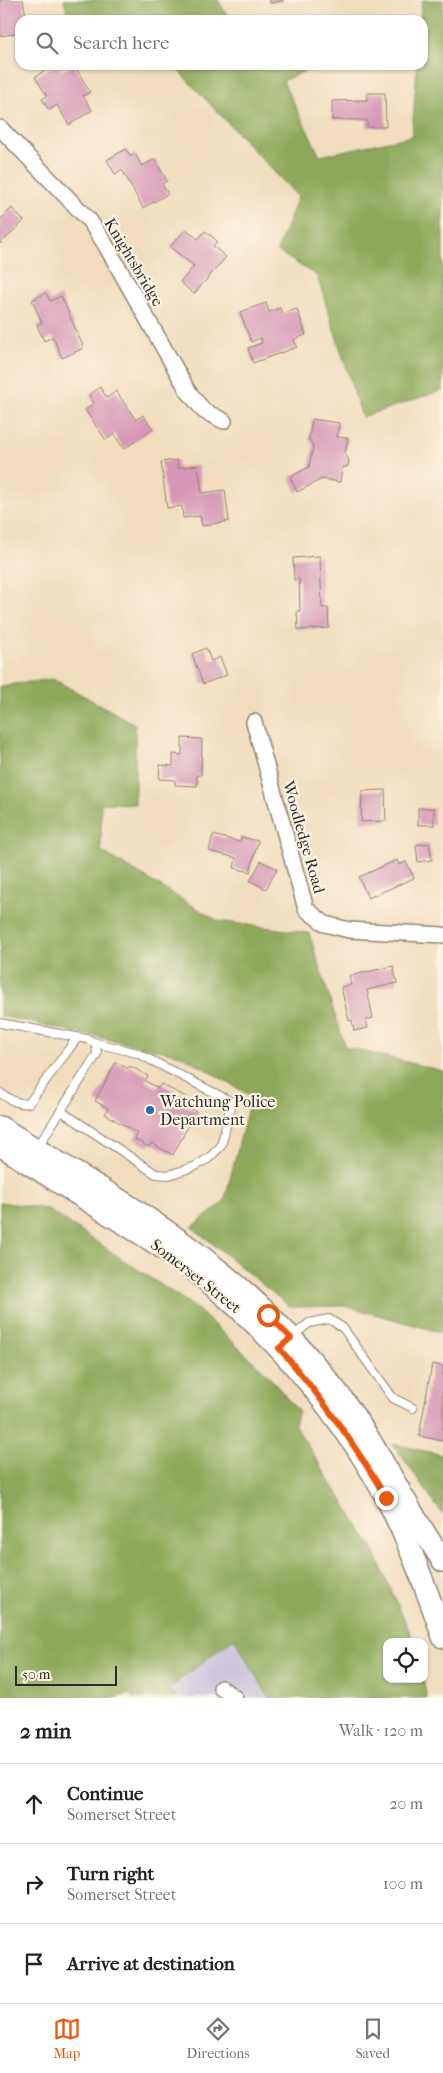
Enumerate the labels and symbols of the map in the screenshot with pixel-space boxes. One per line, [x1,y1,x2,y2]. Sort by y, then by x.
street label: Knightsbridge [100,214,168,310]
street label: Woodledge Road [279,778,329,896]
place label: Watchung Police Department [159,1092,275,1129]
marker: Watchung Police Department [144,1104,156,1116]
street label: Somerset Street [147,1235,245,1317]
route start [257,1304,280,1327]
route end [375,1487,398,1510]
scale bar [15,1663,118,1686]

